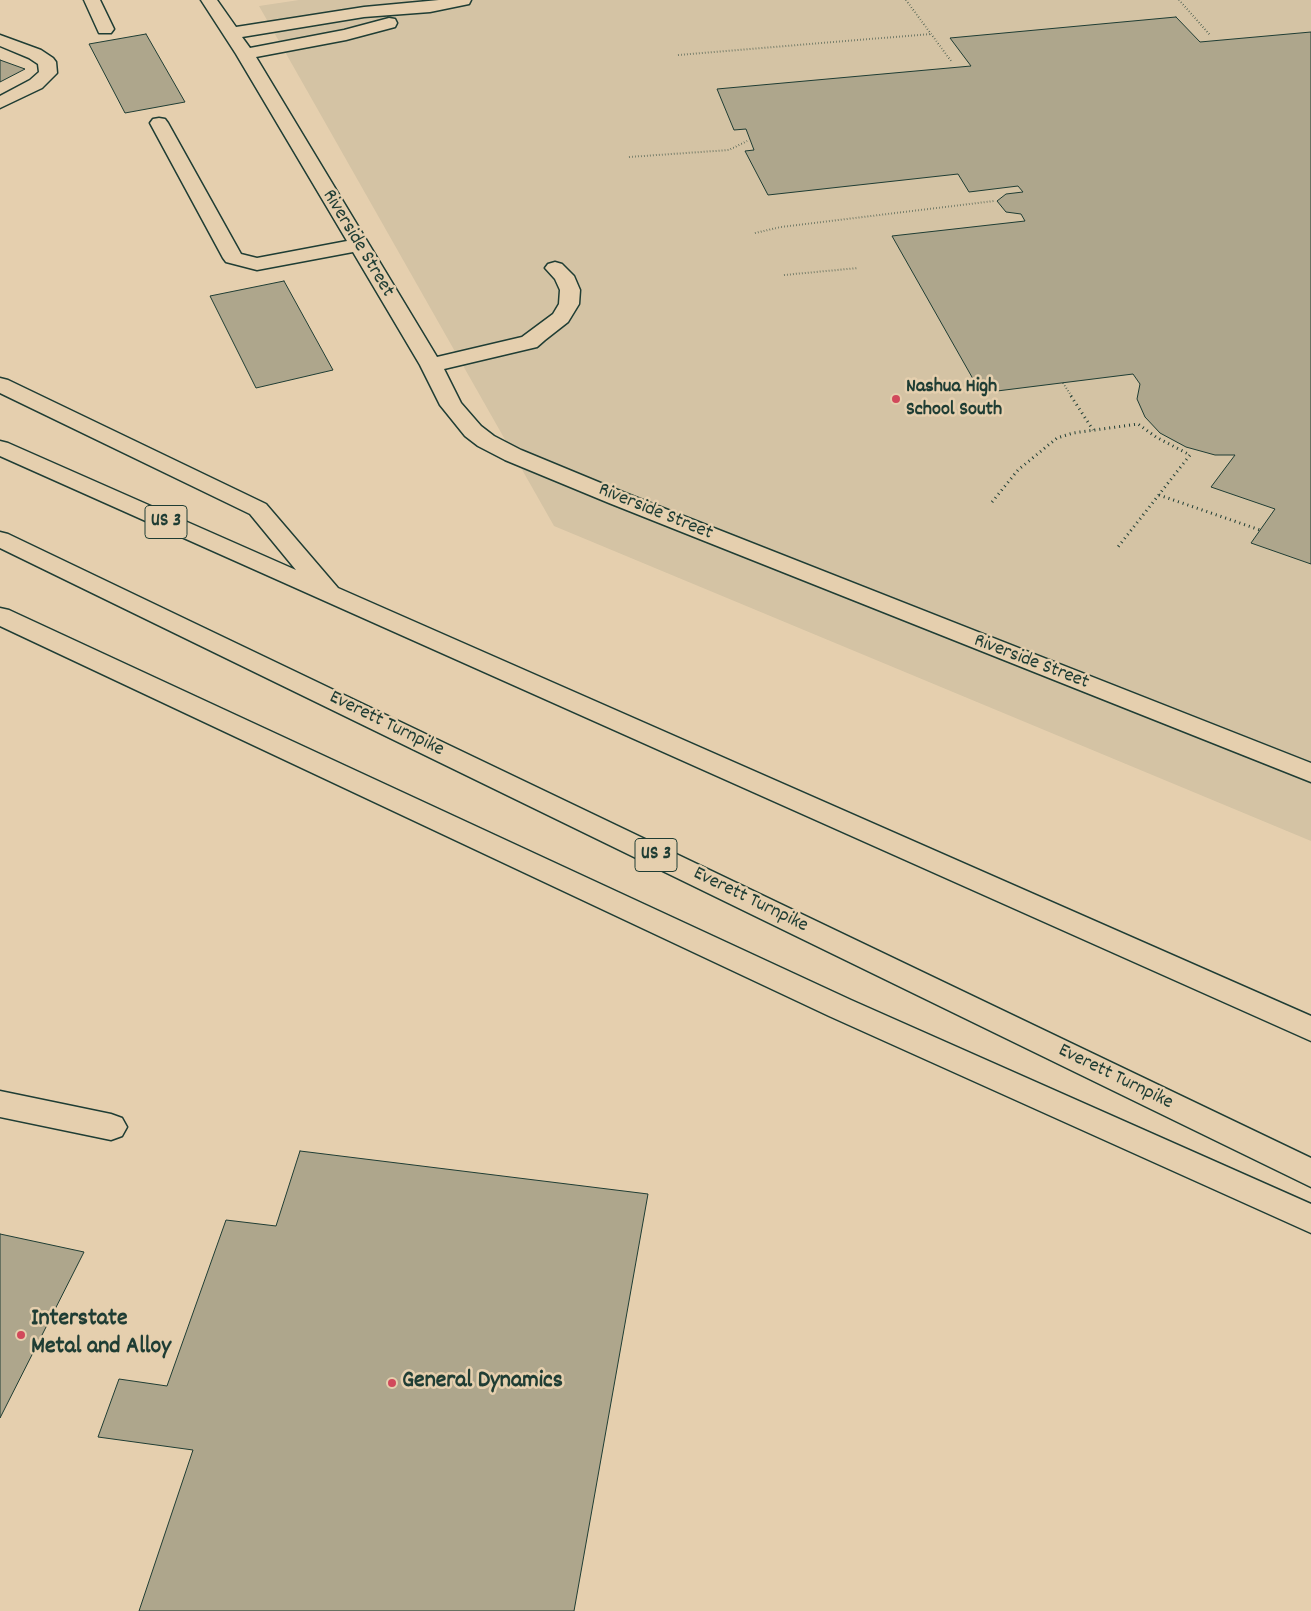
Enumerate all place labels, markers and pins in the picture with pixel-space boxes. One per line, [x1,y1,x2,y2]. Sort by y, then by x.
place label: Nashua High School South [906,376,1002,423]
marker: Nashua High School South [890,393,902,405]
place label: Interstate Metal and Alloy [31,1307,171,1363]
marker: Interstate Metal and Alloy [15,1329,27,1341]
place label: General Dynamics [402,1369,563,1397]
marker: General Dynamics [386,1377,398,1389]

